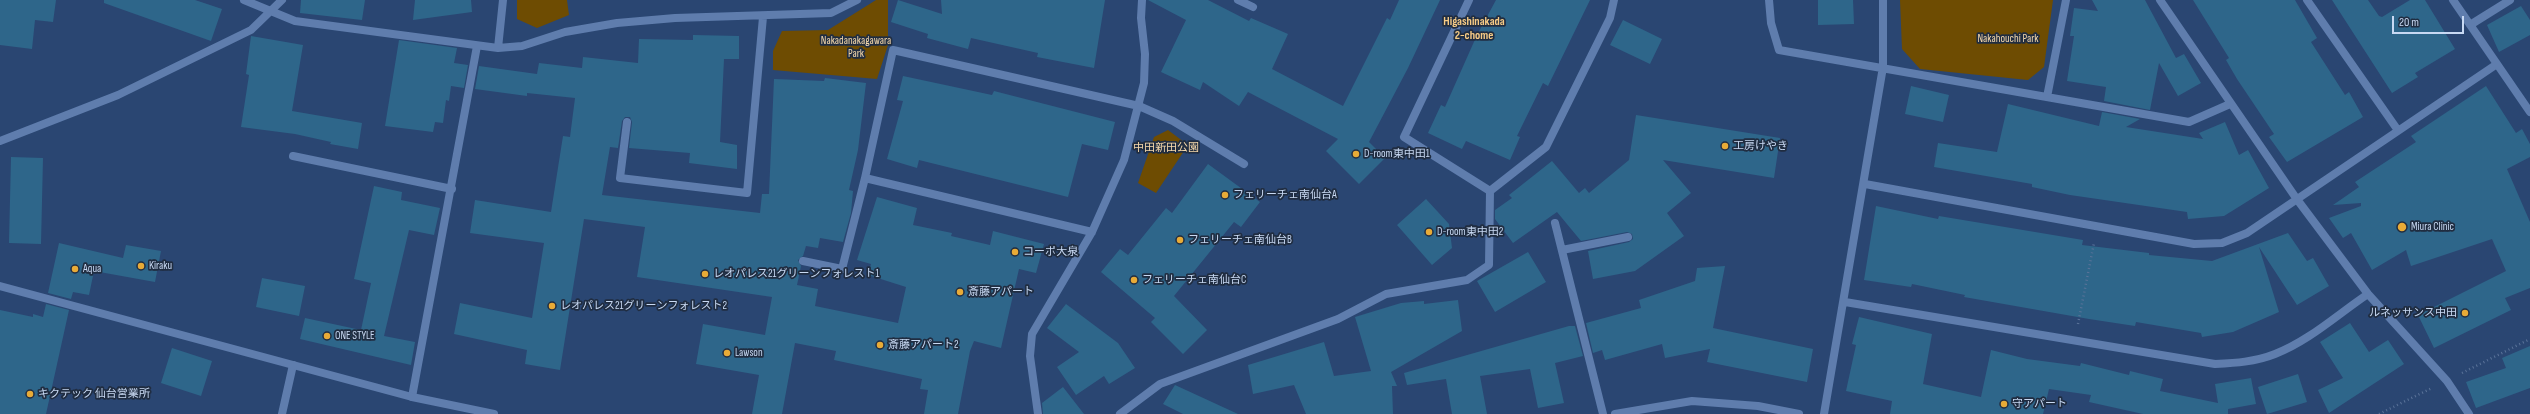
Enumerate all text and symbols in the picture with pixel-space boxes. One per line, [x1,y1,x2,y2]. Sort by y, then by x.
scale bar [2394,8,2466,34]
district label: Higashinakada 2-chome [1443,15,1505,43]
text: 20 m [2399,15,2419,30]
park label: Nakahouchi Park [1977,32,2039,46]
park label: Nakadanakagawara Park [821,34,891,60]
place label: 工房けやき [1733,139,1788,153]
park label: 中田新田公園 [1133,141,1199,155]
marker: 工房けやき [1720,141,1730,151]
place label: D-room東中田1 [1364,147,1429,161]
marker: D-room東中田1 [1351,149,1361,159]
place label: フェリーチェ南仙台A [1233,188,1337,202]
marker: フェリーチェ南仙台A [1220,190,1230,200]
place label: Miura Clinic [2411,220,2454,234]
marker: Miura Clinic [2396,221,2408,233]
place label: D-room東中田2 [1437,225,1503,239]
marker: D-room東中田2 [1424,227,1434,237]
place label: フェリーチェ南仙台B [1188,233,1292,247]
marker: フェリーチェ南仙台B [1175,235,1185,245]
place label: コーポ大泉 [1023,245,1078,259]
marker: コーポ大泉 [1010,247,1020,257]
place label: Kiraku [149,259,172,273]
marker: Kiraku [136,261,146,271]
place label: Aqua [83,262,101,276]
marker: Aqua [70,264,80,274]
place label: レオパレス21グリーンフォレスト1 [713,267,879,281]
marker: レオパレス21グリーンフォレスト1 [700,269,710,279]
place label: フェリーチェ南仙台C [1142,273,1246,287]
marker: フェリーチェ南仙台C [1129,275,1139,285]
place label: 斎藤アパート [968,285,1034,299]
marker: 斎藤アパート [955,287,965,297]
place label: レオパレス21グリーンフォレスト2 [560,299,727,313]
marker: レオパレス21グリーンフォレスト2 [547,301,557,311]
place label: ルネッサンス中田 [2369,306,2457,320]
marker: ルネッサンス中田 [2460,308,2470,318]
place label: ONE STYLE [335,329,375,343]
marker: ONE STYLE [322,331,332,341]
place label: 斎藤アパート2 [888,338,959,352]
marker: 斎藤アパート2 [875,340,885,350]
place label: Lawson [735,346,763,360]
marker: Lawson [722,348,732,358]
place label: キクテック 仙台営業所 [38,387,150,401]
marker: キクテック 仙台営業所 [25,389,35,399]
place label: 守アパート [2012,397,2067,411]
marker: 守アパート [1999,399,2009,409]

